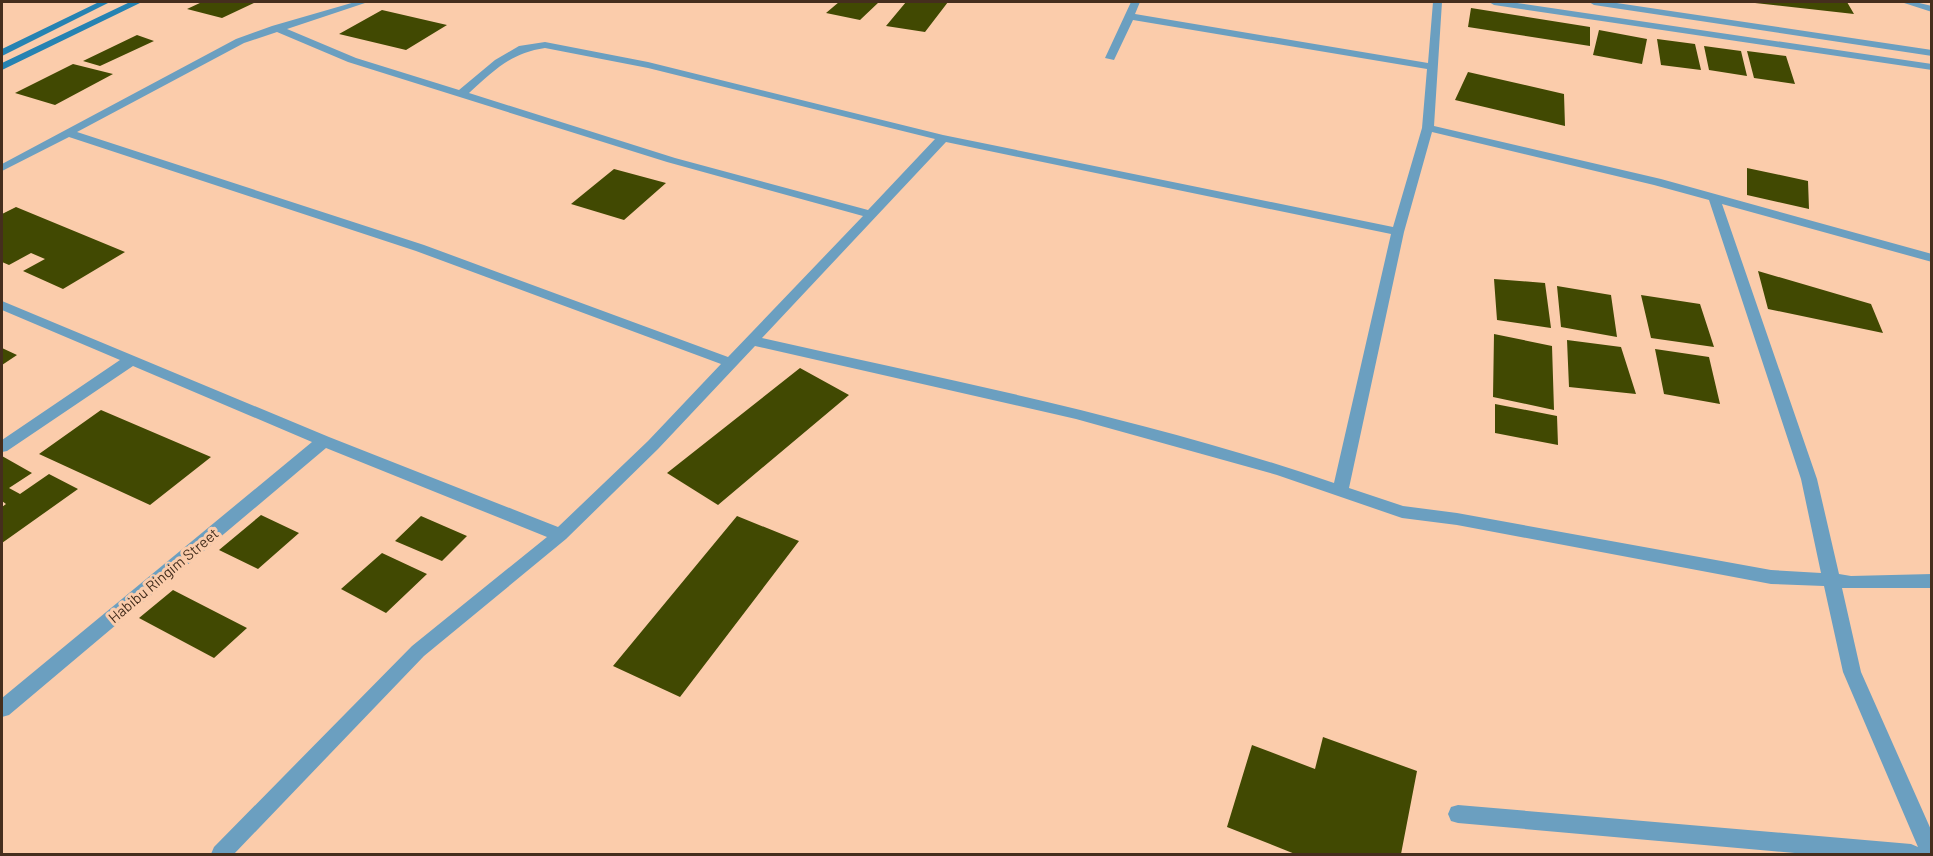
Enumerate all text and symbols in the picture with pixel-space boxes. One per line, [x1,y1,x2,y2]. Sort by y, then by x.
street label: Habibu Ringim Street [104,524,222,626]

